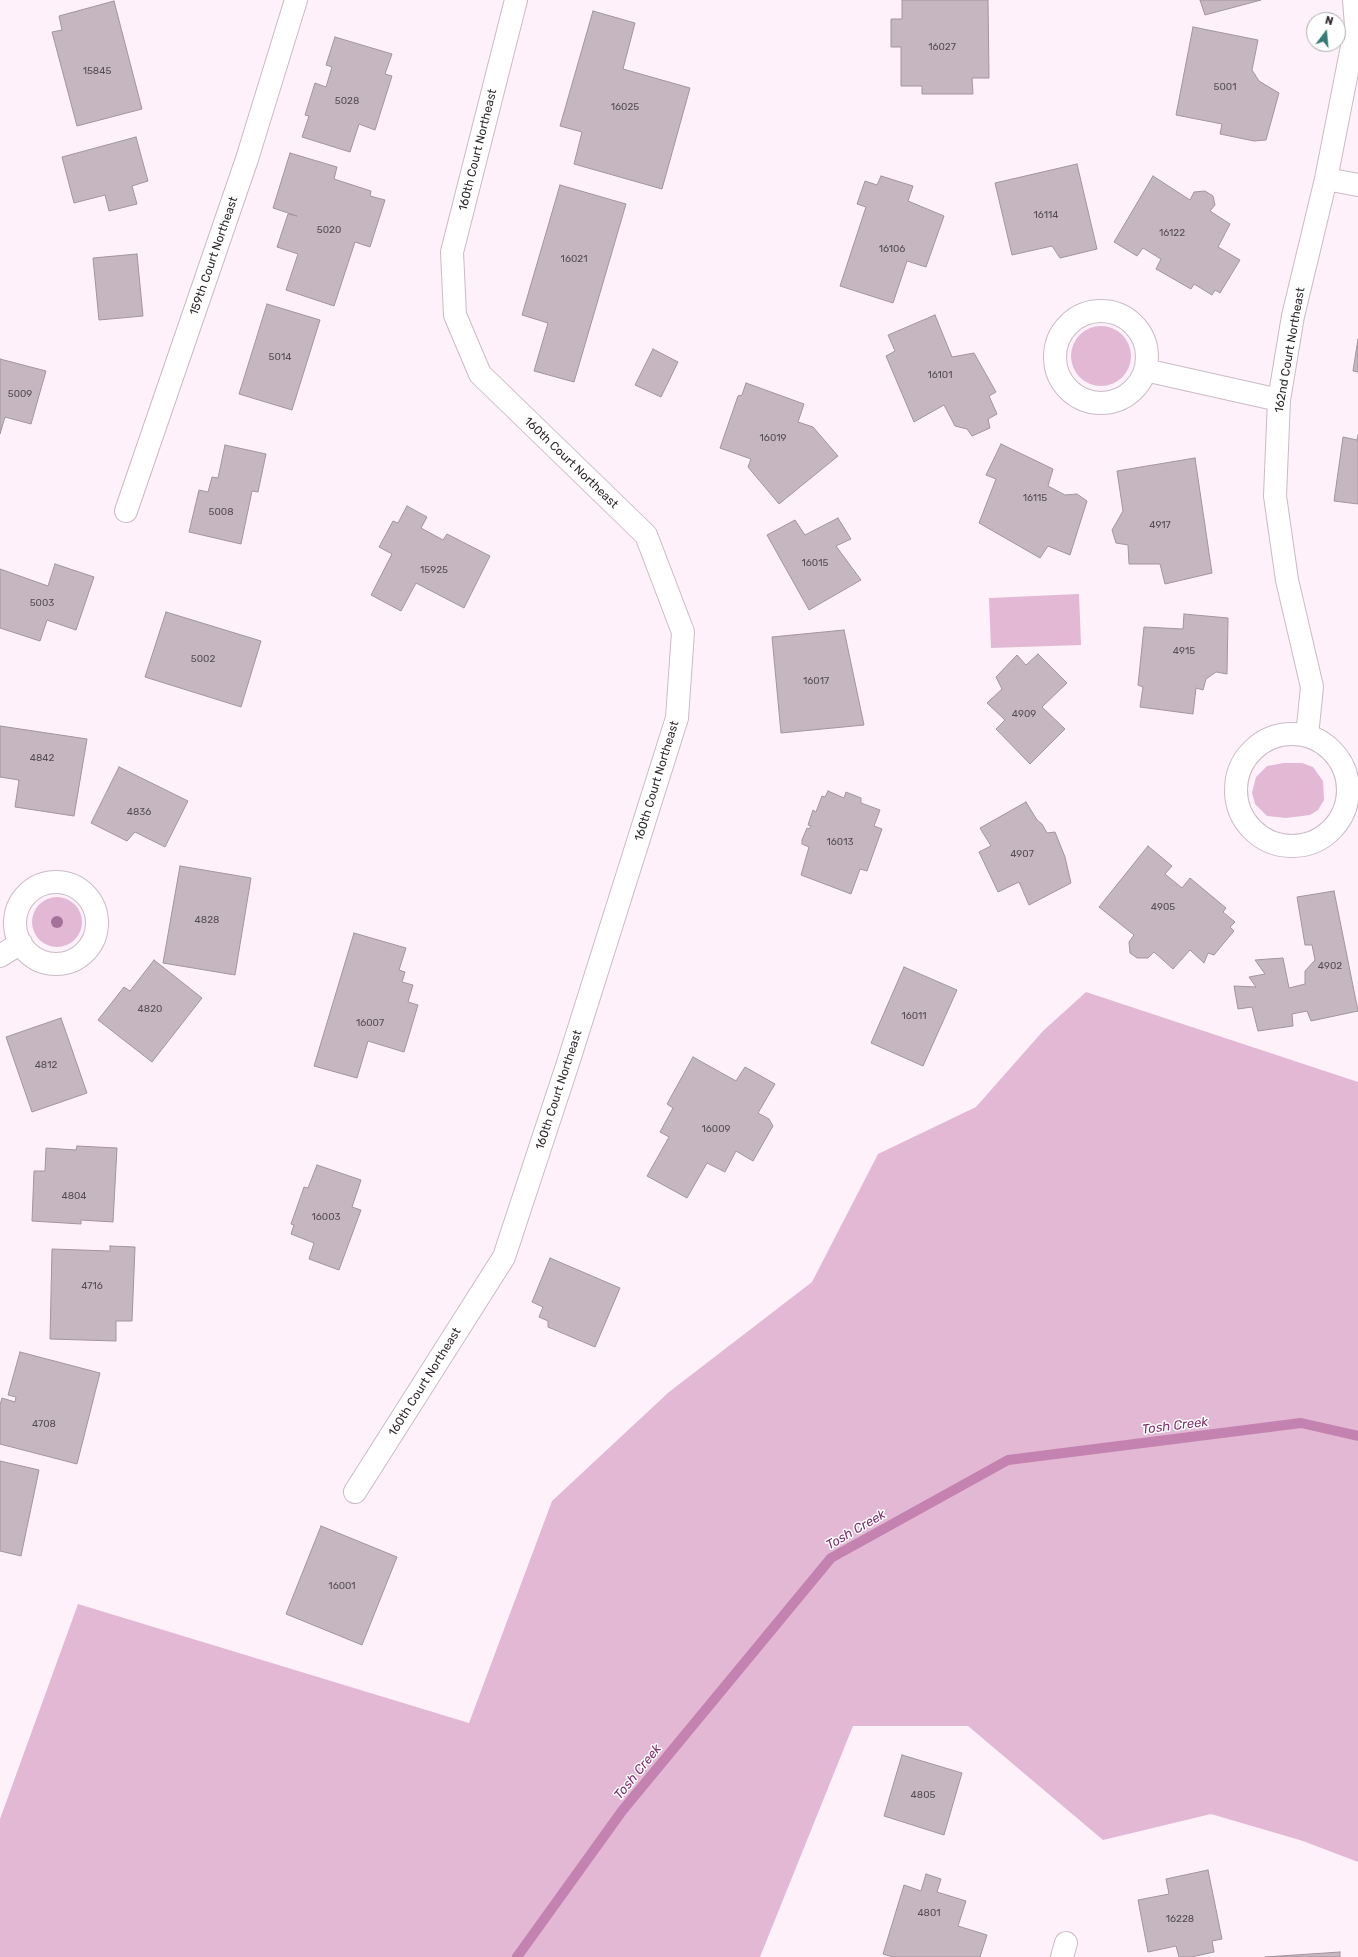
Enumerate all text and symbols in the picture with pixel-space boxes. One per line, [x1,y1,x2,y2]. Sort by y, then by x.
north arrow [1306,12,1346,52]
text: N [1324,14,1335,28]
house number: 16027 [928,41,956,53]
house number: 15845 [83,65,111,77]
house number: 5001 [1214,81,1236,93]
street label: 160th Court Northeast [456,88,500,212]
house number: 5028 [335,95,359,107]
house number: 16025 [611,101,639,113]
street label: 159th Court Northeast [187,195,241,317]
house number: 16114 [1034,209,1058,221]
house number: 5020 [317,224,341,236]
house number: 16122 [1159,227,1185,239]
house number: 16106 [879,243,905,255]
house number: 16021 [561,253,587,265]
street label: 162nd Court Northeast [1272,286,1308,414]
house number: 5014 [269,351,291,363]
house number: 16101 [928,369,952,381]
house number: 5009 [8,388,32,400]
street label: 160th Court Northeast [521,414,621,512]
house number: 16019 [760,432,786,444]
house number: 16115 [1023,492,1047,504]
house number: 5008 [209,506,233,518]
house number: 4917 [1149,519,1171,531]
house number: 16015 [802,557,828,569]
house number: 15925 [420,564,448,576]
house number: 5003 [30,597,54,609]
house number: 4915 [1173,645,1195,657]
house number: 5002 [191,653,215,665]
house number: 16017 [803,675,829,687]
house number: 4909 [1012,708,1036,720]
street label: 160th Court Northeast [632,719,682,843]
house number: 4842 [30,752,54,764]
house number: 4836 [127,806,151,818]
house number: 16013 [827,836,853,848]
house number: 4907 [1010,848,1034,860]
house number: 4905 [1151,901,1175,913]
house number: 4828 [195,914,219,926]
house number: 4902 [1318,960,1342,972]
house number: 4820 [138,1003,162,1015]
house number: 16011 [901,1010,927,1022]
house number: 16007 [356,1017,384,1029]
street label: 160th Court Northeast [533,1028,585,1152]
house number: 4812 [35,1059,57,1071]
house number: 16009 [702,1123,730,1135]
house number: 4804 [61,1190,87,1202]
house number: 16003 [311,1211,341,1223]
house number: 4716 [81,1280,103,1292]
street label: 160th Court Northeast [386,1325,464,1439]
water label: Tosh Creek [1141,1414,1209,1438]
house number: 4708 [32,1418,56,1430]
water label: Tosh Creek [823,1507,889,1553]
house number: 16001 [328,1580,356,1592]
water label: Tosh Creek [611,1741,665,1803]
house number: 4805 [911,1789,935,1801]
house number: 4801 [917,1907,941,1919]
house number: 16228 [1166,1913,1194,1925]

